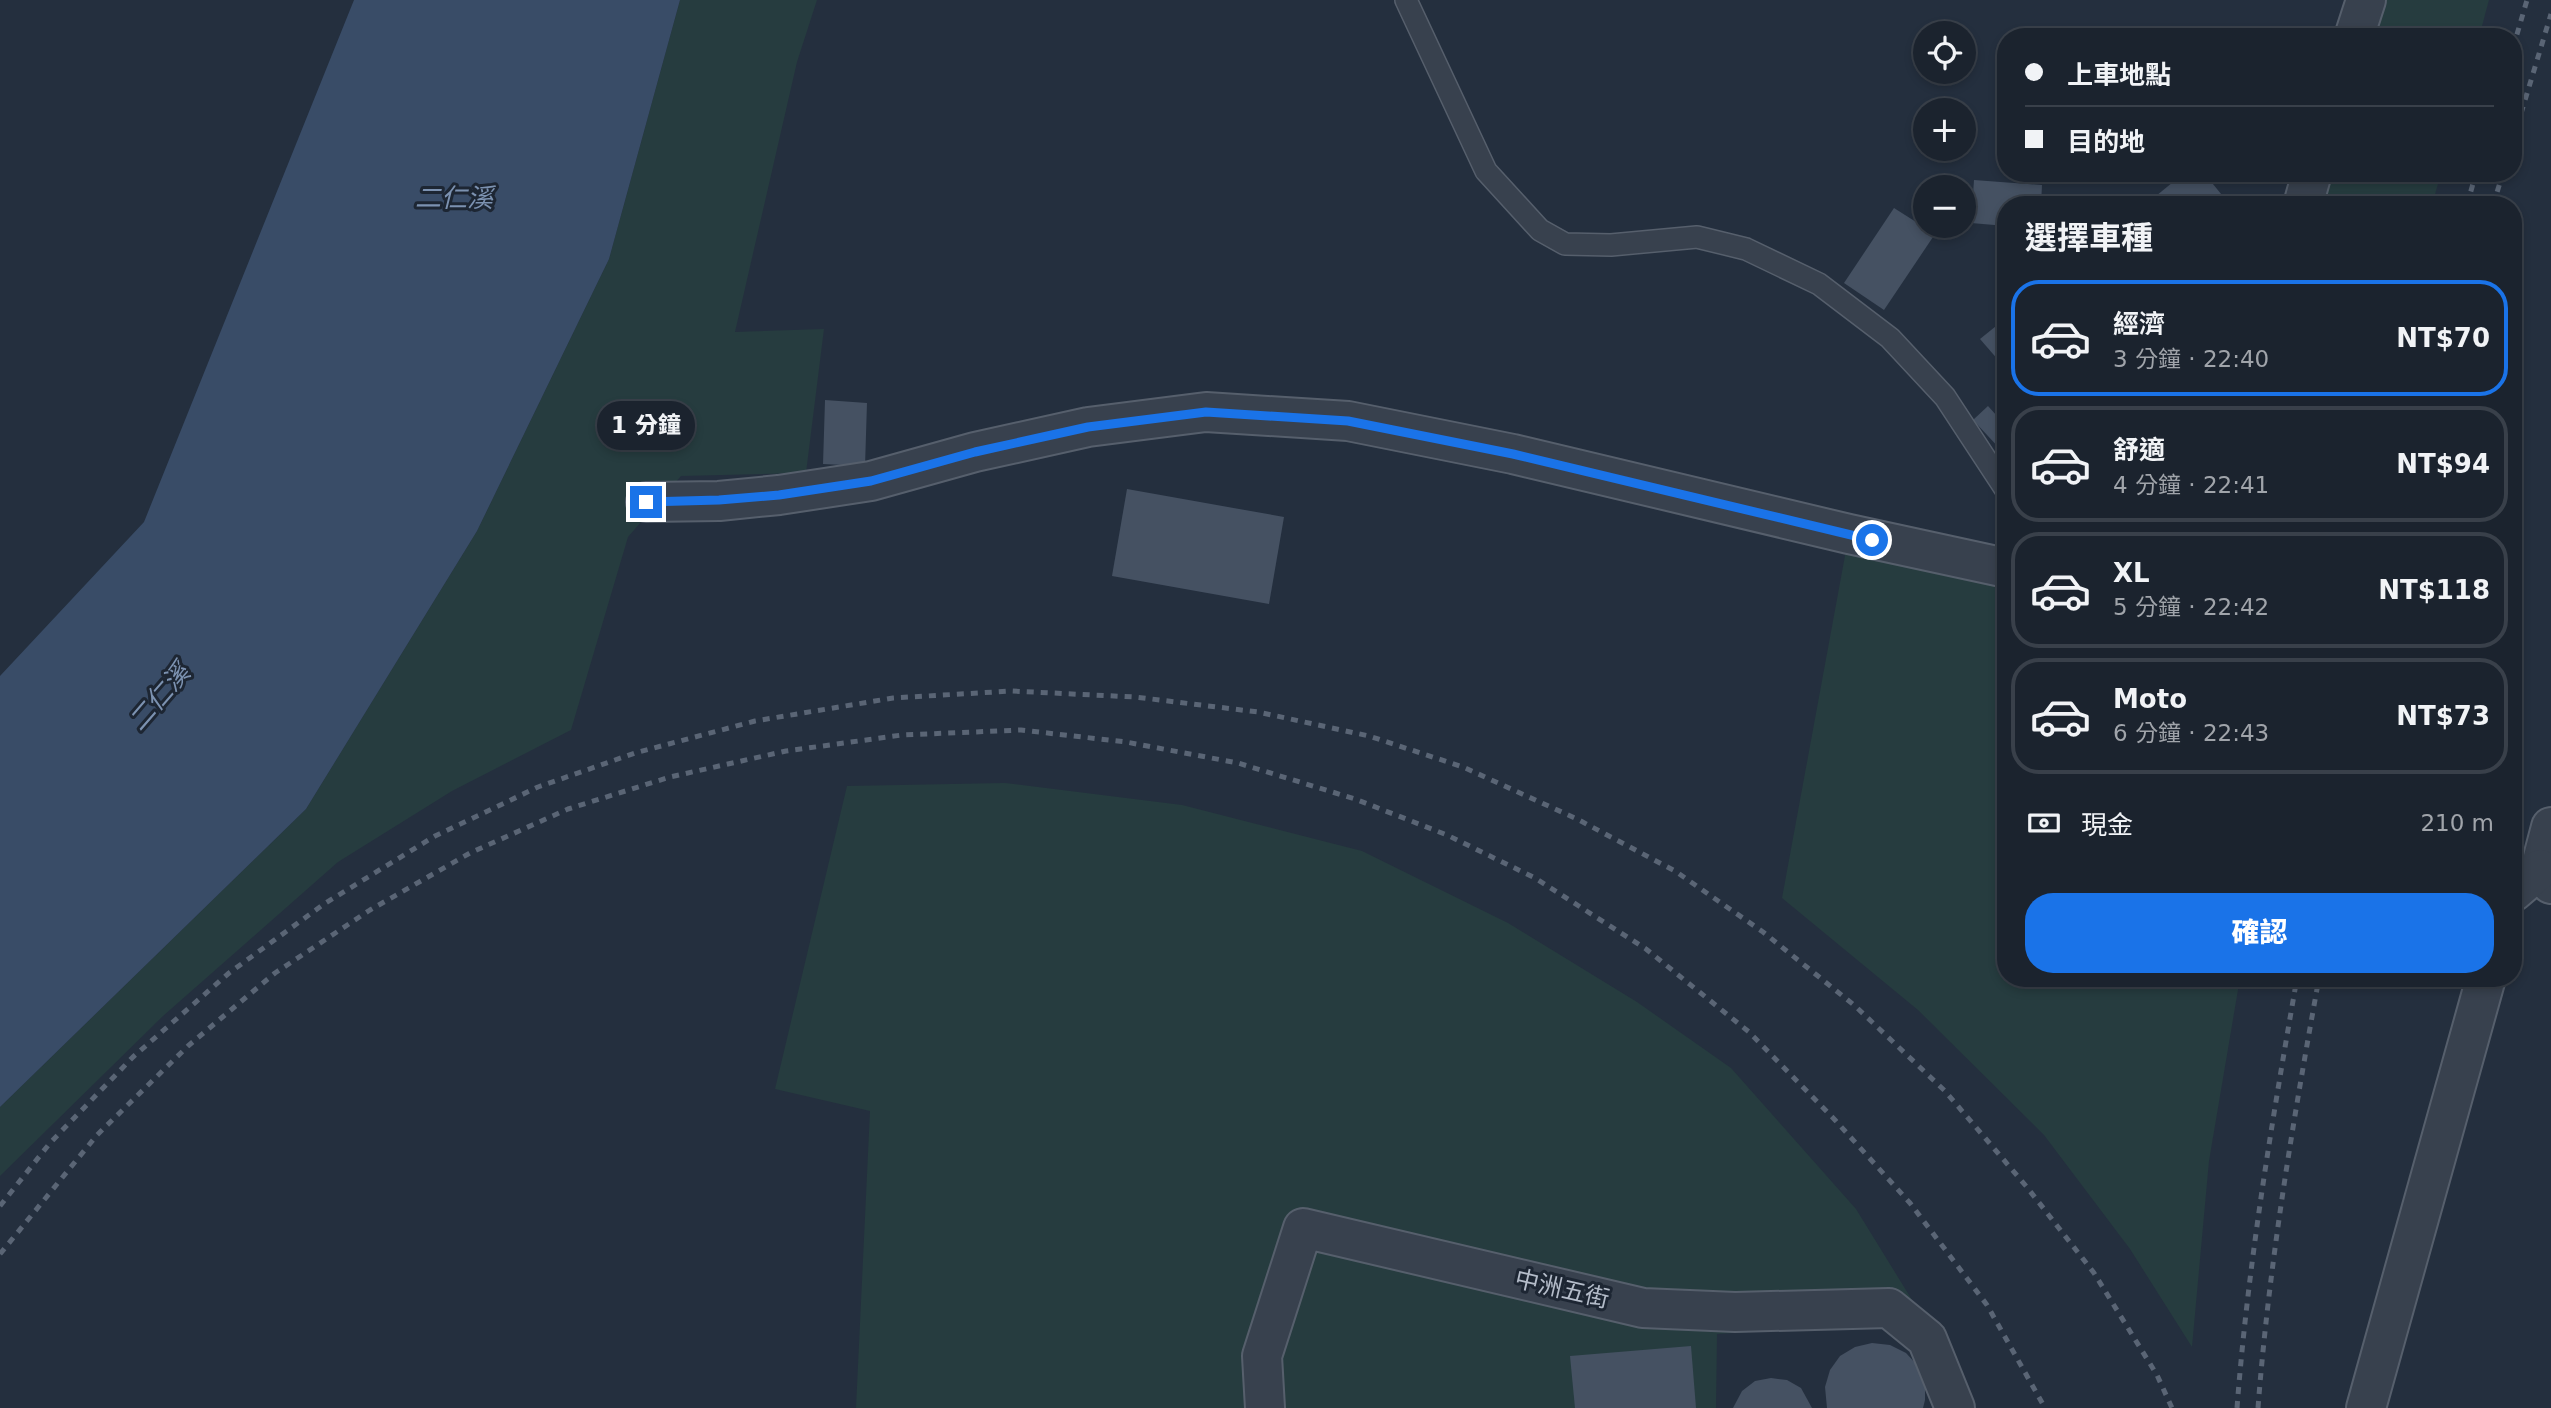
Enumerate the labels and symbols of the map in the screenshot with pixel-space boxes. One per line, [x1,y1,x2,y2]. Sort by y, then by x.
water label: 二仁溪 [415,183,497,213]
callout: 1 分鐘 [597,400,695,449]
route end [630,486,662,518]
route start [1856,524,1888,556]
water label: 二仁溪 [122,655,199,736]
street label: 中洲五街 [1512,1265,1612,1313]

